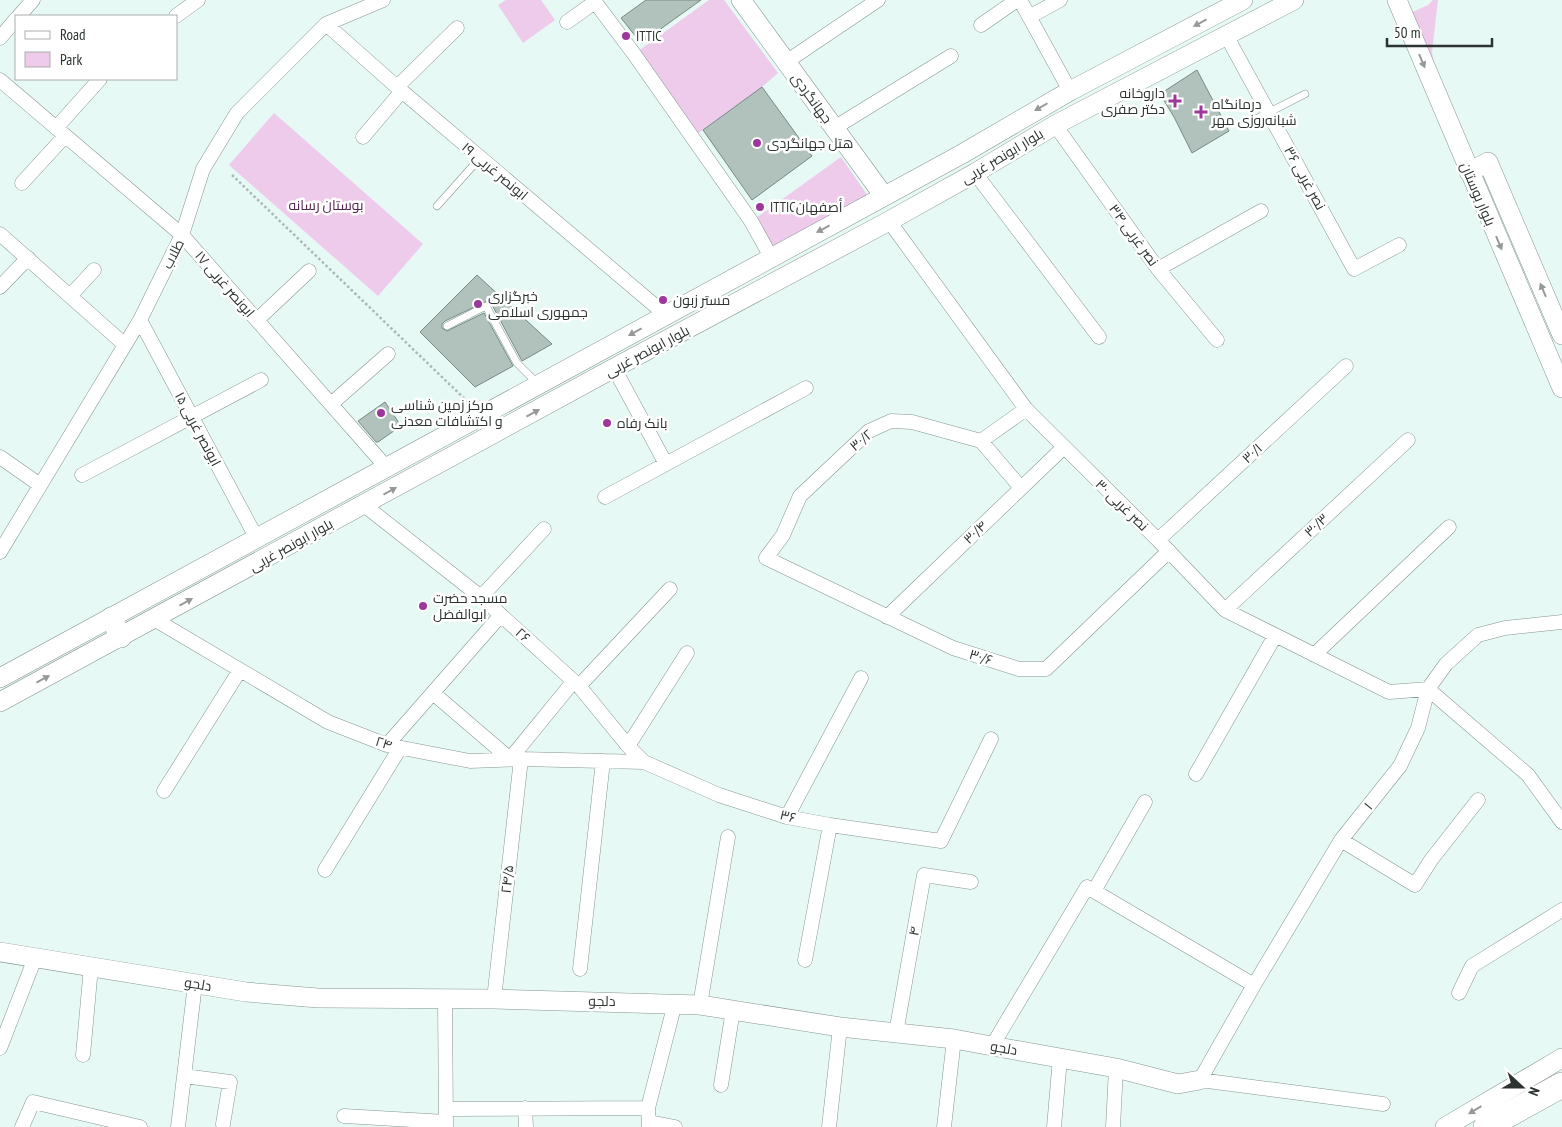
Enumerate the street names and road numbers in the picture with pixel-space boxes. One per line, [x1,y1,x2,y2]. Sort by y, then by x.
street label: جهانگردی [788,69,836,127]
street label: بلوار ابونصر غربی [957,124,1047,188]
street label: ابونصر غربی ۱۹ [458,138,532,204]
street label: نصر غربی ۳۶ [1280,143,1330,213]
street label: بلوار بوستان [1457,159,1499,229]
street label: نصر غربی ۳۴ [1105,200,1163,270]
street label: طلاب [158,236,188,272]
street label: ابونصر غربی ۱۷ [191,247,259,321]
street label: بلوار ابونصر غربی [602,321,692,381]
street label: ابونصر غربی ۱۵ [171,389,225,469]
street label: ۳۰/۲ [846,425,876,455]
street label: ۳۰/۱ [1238,439,1266,467]
street label: نصر غربی ۳۰ [1092,475,1152,535]
street label: ۳۰/۳ [1300,509,1332,541]
street label: بلوار ابونصر غربی [246,515,336,575]
street label: ۳۰/۴ [959,516,991,548]
street label: ۲۶ [512,624,534,646]
street label: ۳۰/۶ [967,645,995,669]
street label: ۲۴ [373,732,395,754]
street label: ۱ [1360,799,1376,813]
street label: ۳۶ [778,805,798,827]
street label: ۲۴/۵ [497,864,517,894]
street label: ۴ [904,925,924,937]
street label: دلجو [183,973,213,995]
street label: دلجو [588,992,616,1010]
street label: دلجو [989,1037,1019,1059]

